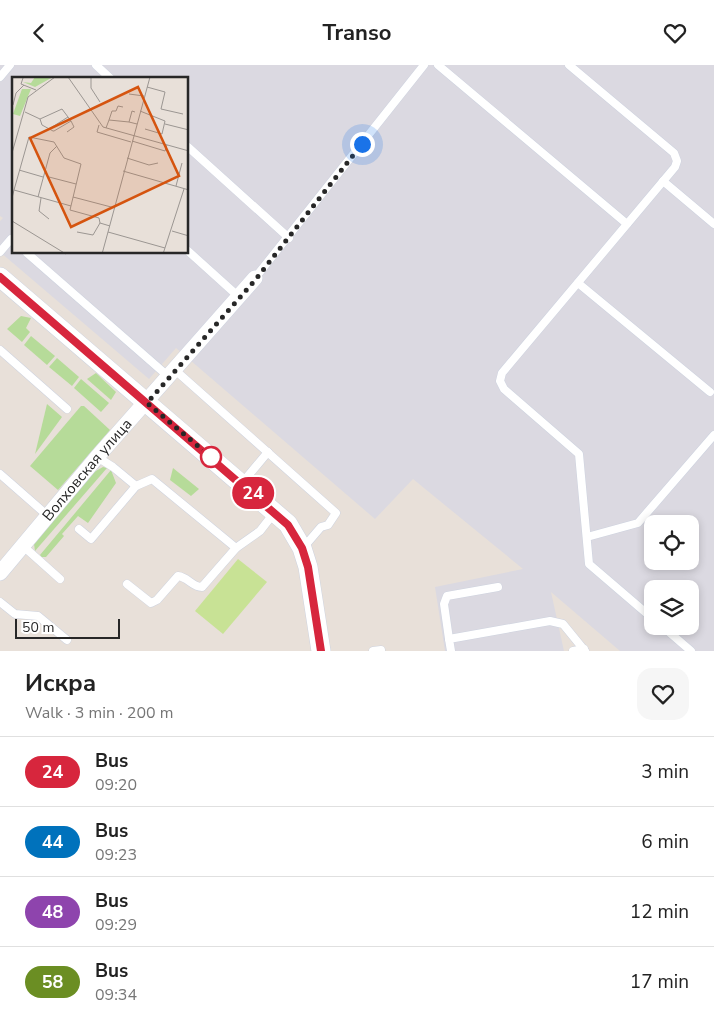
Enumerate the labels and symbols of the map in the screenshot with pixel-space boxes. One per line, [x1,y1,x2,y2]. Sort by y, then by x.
inset map [12,77,189,254]
your location [350,132,375,157]
street label: Волховская улица [38,414,136,525]
unlabelled marker [200,446,222,468]
line badge: 24 [230,477,276,509]
scale bar [15,616,120,639]

